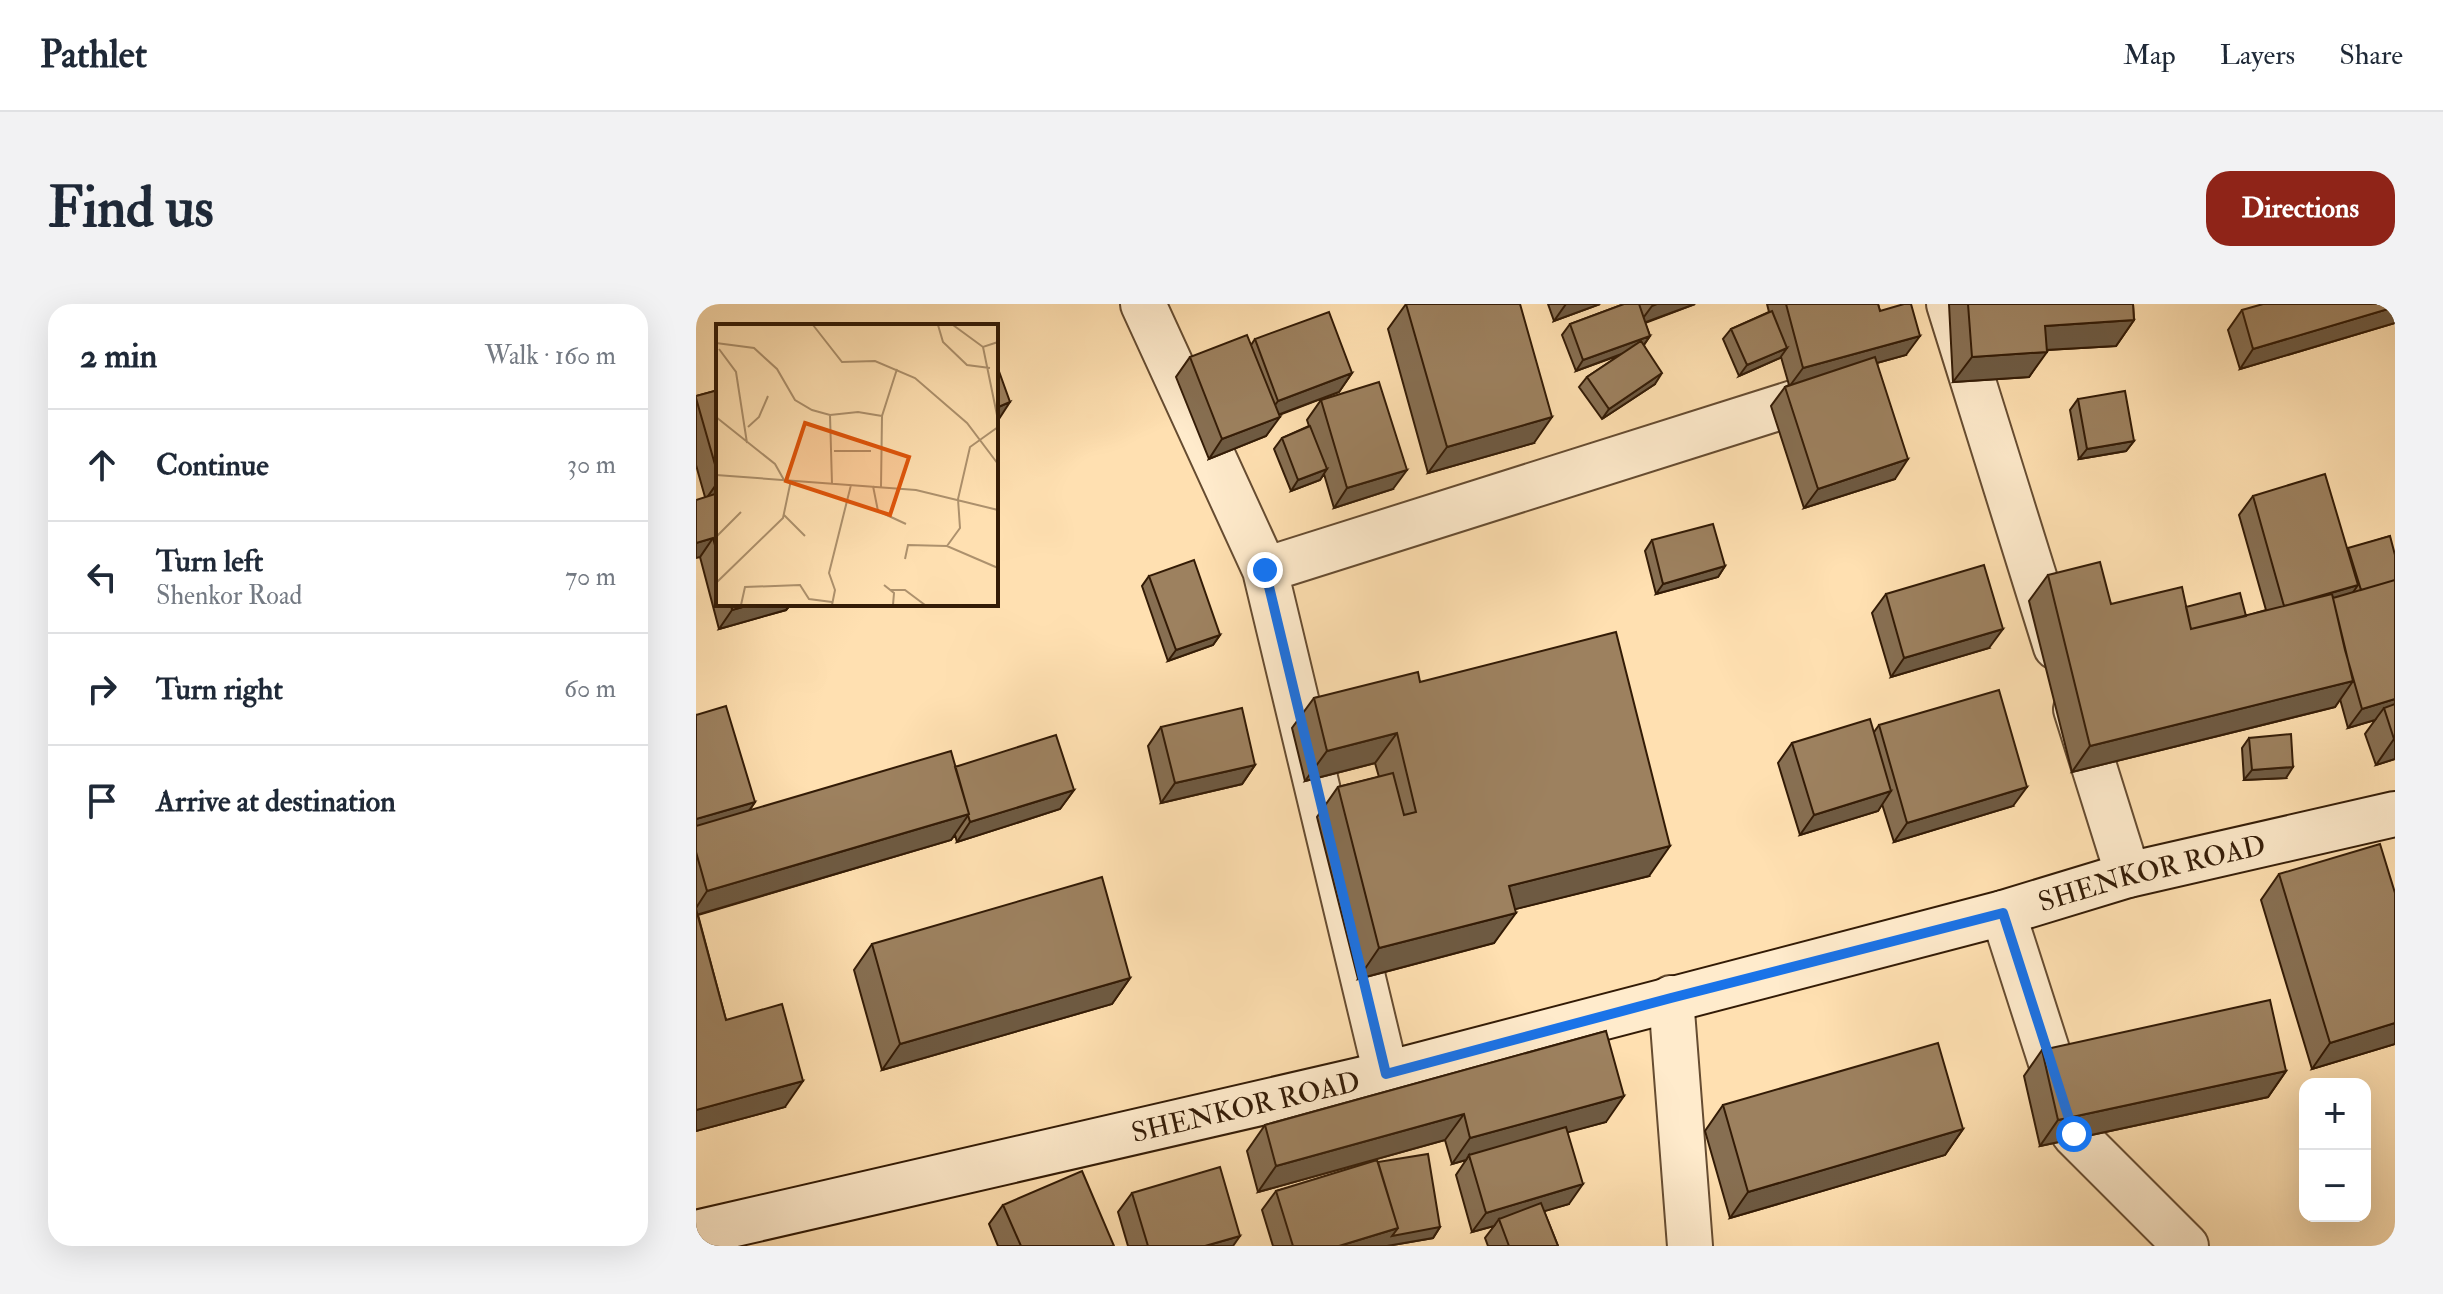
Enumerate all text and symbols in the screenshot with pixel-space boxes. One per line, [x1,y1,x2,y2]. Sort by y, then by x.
text: Pathlet [40,31,147,79]
text: Map [2123,38,2176,73]
text: Layers [2220,38,2295,73]
text: Share [2339,38,2403,73]
button: Directions [2206,171,2395,246]
text: Find us [48,173,214,244]
inset map [716,324,998,606]
text: 2 min [80,335,157,378]
text: Walk · 160 m [485,340,616,372]
icon: ahead [80,443,124,487]
text: Continue [156,447,269,484]
text: 30 m [567,449,616,481]
text: Turn left [156,543,263,580]
route end [1247,552,1283,588]
icon: left [80,555,124,599]
text: 70 m [565,561,616,593]
text: Shenkor Road [156,580,302,612]
icon: right [80,667,124,711]
text: Turn right [156,671,283,708]
text: 60 m [564,673,616,705]
icon: arrive [80,779,124,823]
text: Arrive at destination [156,783,396,820]
street label: SHENKOR ROAD [2034,828,2269,920]
street label: SHENKOR ROAD [1128,1065,1364,1151]
map controls [2299,1078,2371,1222]
button: + [2299,1078,2371,1150]
route start [2056,1116,2092,1152]
button: − [2299,1150,2371,1222]

